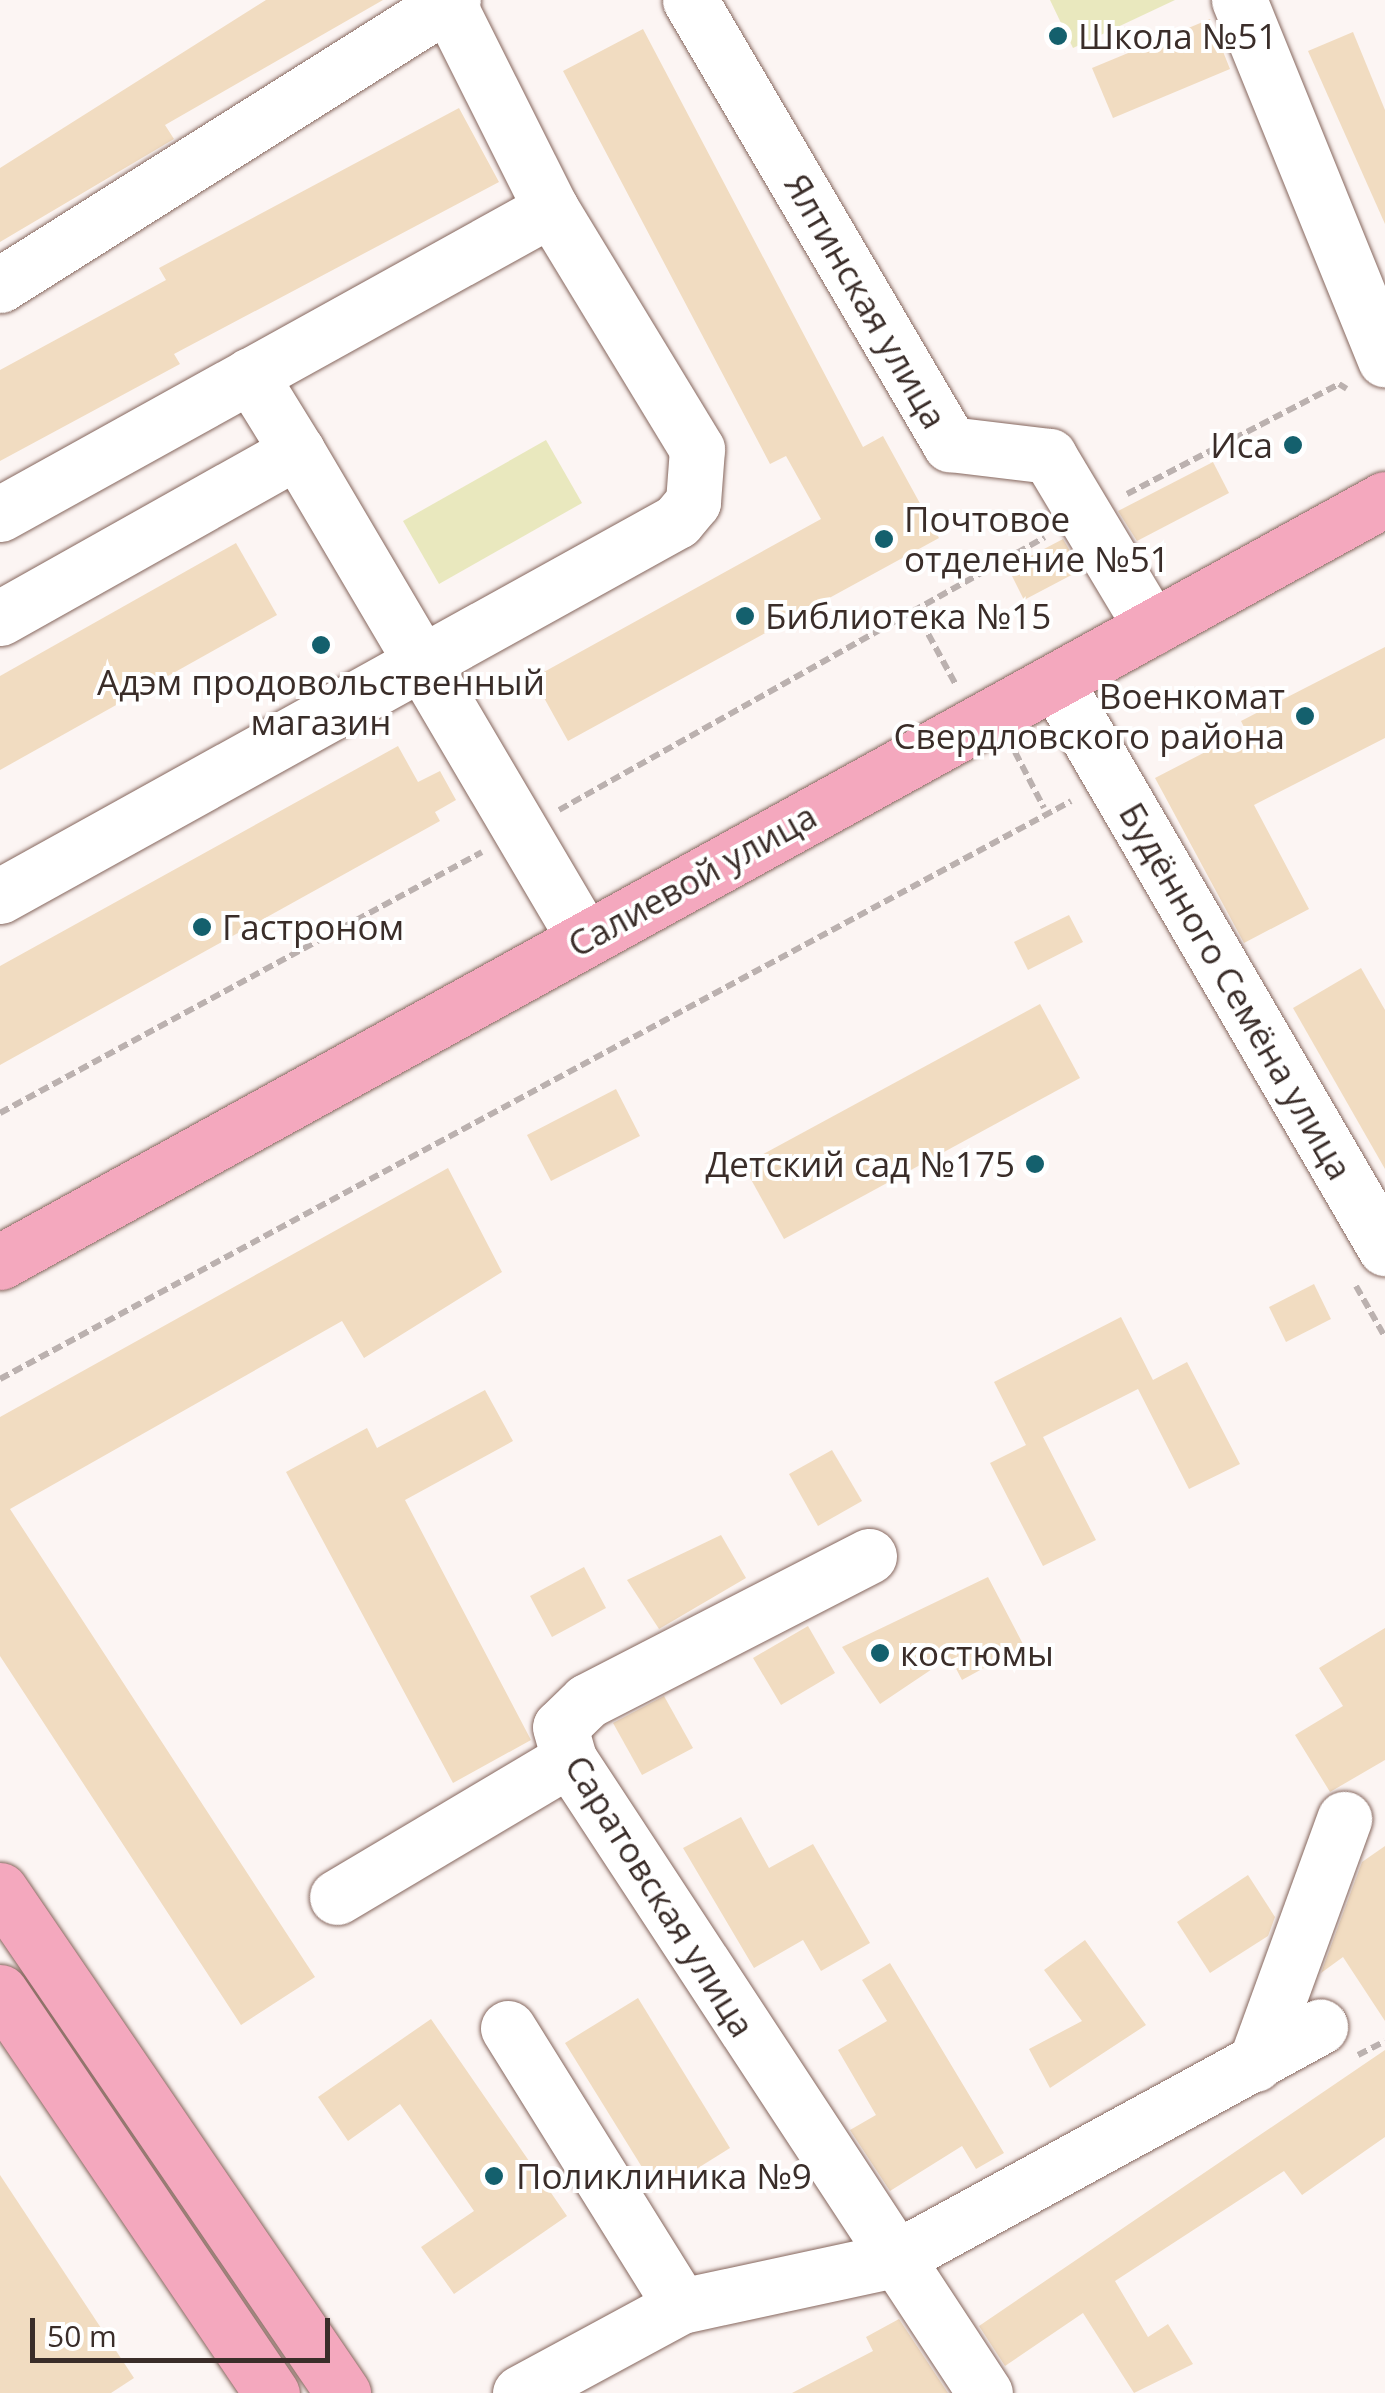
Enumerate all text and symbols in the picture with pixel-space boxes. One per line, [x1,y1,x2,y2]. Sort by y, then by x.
place label: Школа №51 [1078,15,1277,57]
marker: Школа №51 [1047,25,1069,47]
street label: Ялтинская улица [776,166,956,436]
place label: Иса [1210,424,1273,466]
marker: Иса [1282,434,1304,456]
place label: Почтовое отделение №51 [904,498,1170,580]
marker: Почтовое отделение №51 [873,528,895,550]
place label: Библиотека №15 [765,595,1051,637]
marker: Библиотека №15 [734,605,756,627]
marker: Адэм продовольственный магазин [310,634,332,656]
place label: Адэм продовольственный магазин [97,661,545,743]
place label: Военкомат Свердловского района [894,675,1285,757]
marker: Военкомат Свердловского района [1294,705,1316,727]
street label: Салиевой улица [561,794,823,966]
street label: Будённого Семёна улица [1111,795,1361,1187]
place label: Гастроном [222,906,404,948]
marker: Гастроном [191,916,213,938]
place label: Детский сад №175 [705,1143,1015,1185]
marker: Детский сад №175 [1024,1153,1046,1175]
place label: костюмы [900,1632,1054,1674]
marker: костюмы [869,1642,891,1664]
street label: Саратовская улица [556,1748,764,2044]
place label: Поликлиника №9 [516,2155,812,2197]
marker: Поликлиника №9 [481,2163,507,2189]
scale bar [35,2298,335,2360]
text: 50 m [47,2315,117,2356]

